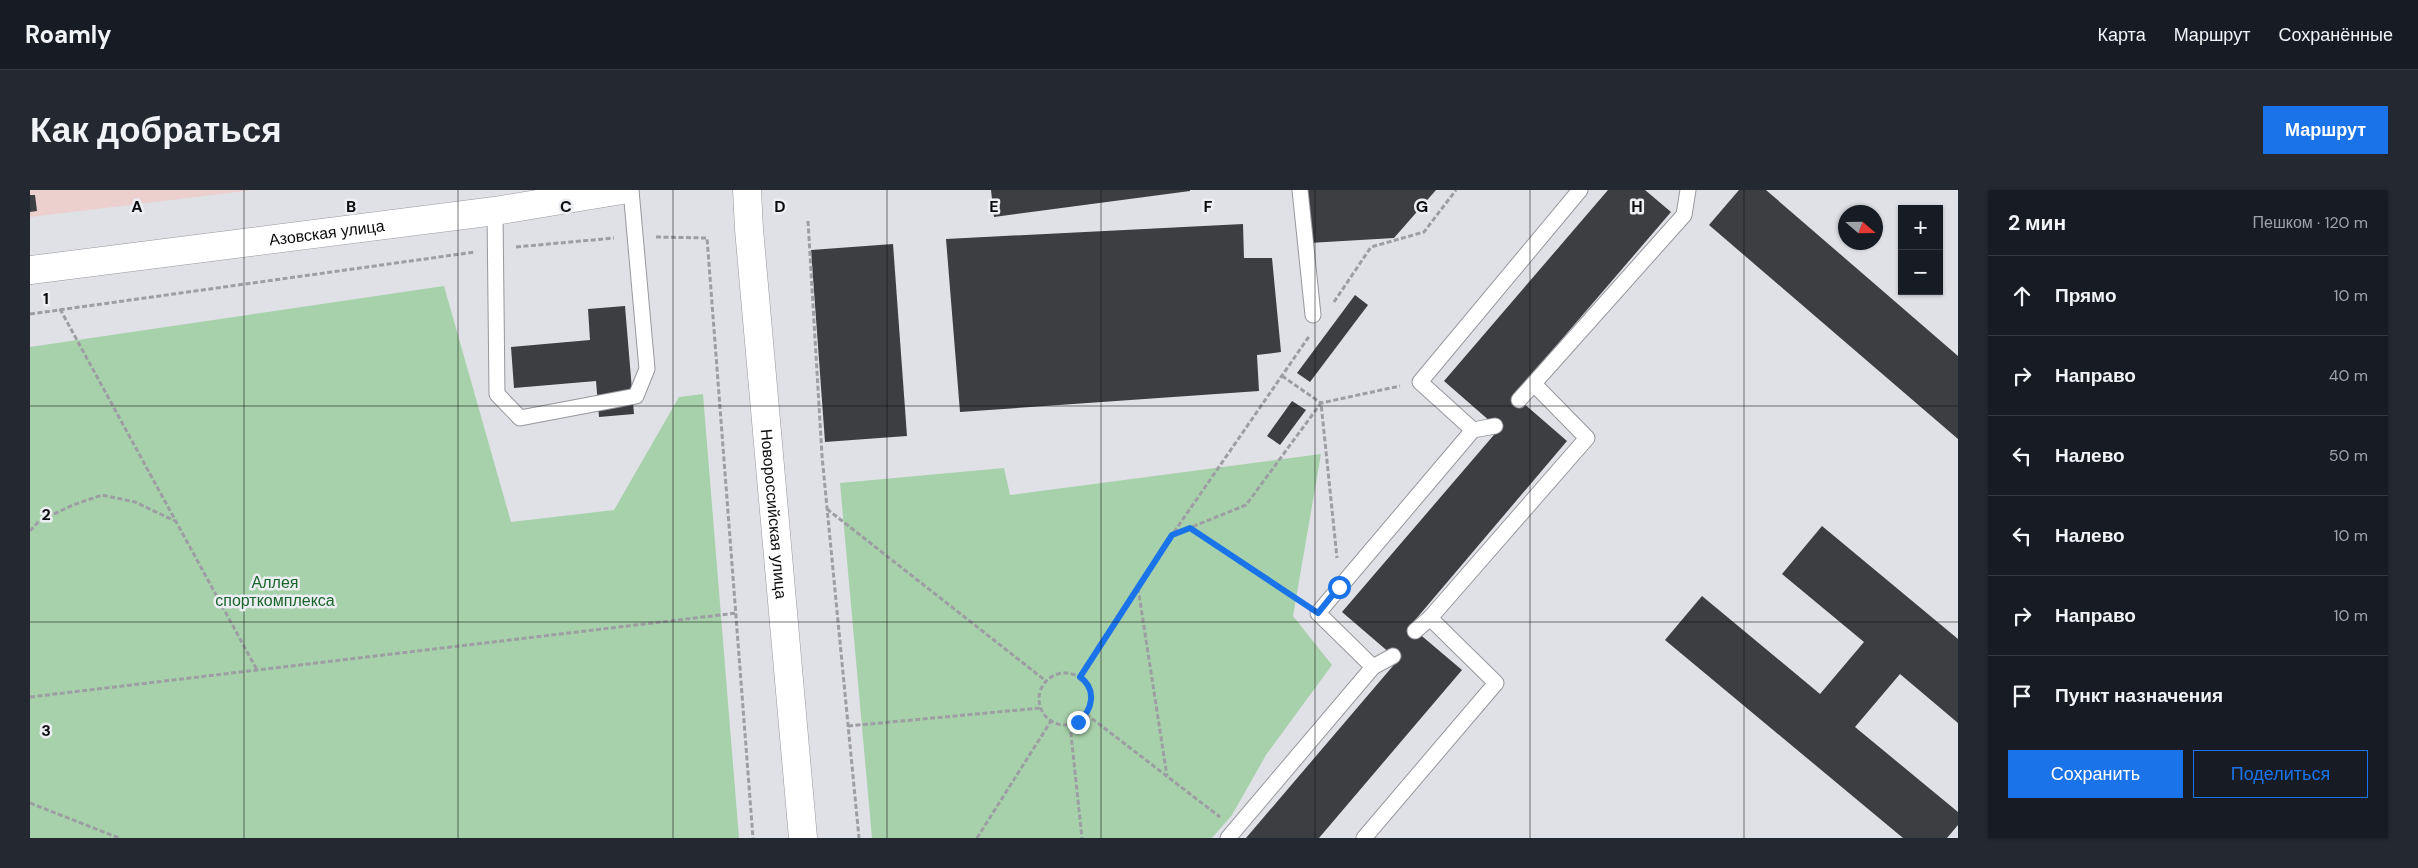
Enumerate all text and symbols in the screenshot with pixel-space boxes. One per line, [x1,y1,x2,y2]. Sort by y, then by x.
text: Roamly [25,19,112,50]
text: Карта [2098,23,2146,47]
text: Маршрут [2174,23,2250,47]
text: Сохранённые [2278,23,2393,47]
button: Маршрут [2263,106,2388,154]
text: Как добраться [30,107,282,153]
text: A [131,196,143,217]
text: B [346,196,356,217]
text: C [560,196,572,217]
text: D [774,196,786,217]
text: E [989,196,999,217]
text: F [1204,196,1213,217]
text: G [1416,196,1428,217]
text: H [1631,196,1643,217]
north arrow [1838,205,1883,250]
map controls [1898,205,1943,295]
button: + [1898,205,1943,250]
text: 2 мин [2008,209,2066,237]
text: Пешком · 120 m [2253,212,2368,233]
street label: Азовская улица [268,215,386,251]
button: − [1898,250,1943,295]
icon: ahead [2008,282,2036,310]
text: Прямо [2055,283,2117,308]
text: 10 m [2334,285,2368,306]
text: 1 [43,288,49,309]
icon: right [2008,362,2036,390]
text: Направо [2055,363,2136,388]
text: 40 m [2329,365,2368,386]
street label: Новороссийская улица [756,428,792,600]
icon: left [2008,442,2036,470]
text: Налево [2055,443,2125,468]
text: 50 m [2329,445,2368,466]
text: 2 [41,504,51,525]
icon: left [2008,522,2036,550]
text: Налево [2055,523,2125,548]
text: 10 m [2334,525,2368,546]
park label: Аллея спорткомплекса [215,572,335,611]
route start [1328,576,1351,599]
icon: right [2008,602,2036,630]
text: Направо [2055,603,2136,628]
text: 10 m [2334,605,2368,626]
icon: arrive [2008,682,2036,710]
text: Пункт назначения [2055,683,2223,708]
route end [1067,711,1090,734]
text: 3 [41,720,51,741]
button: Сохранить [2008,750,2183,798]
button: Поделиться [2193,750,2368,798]

